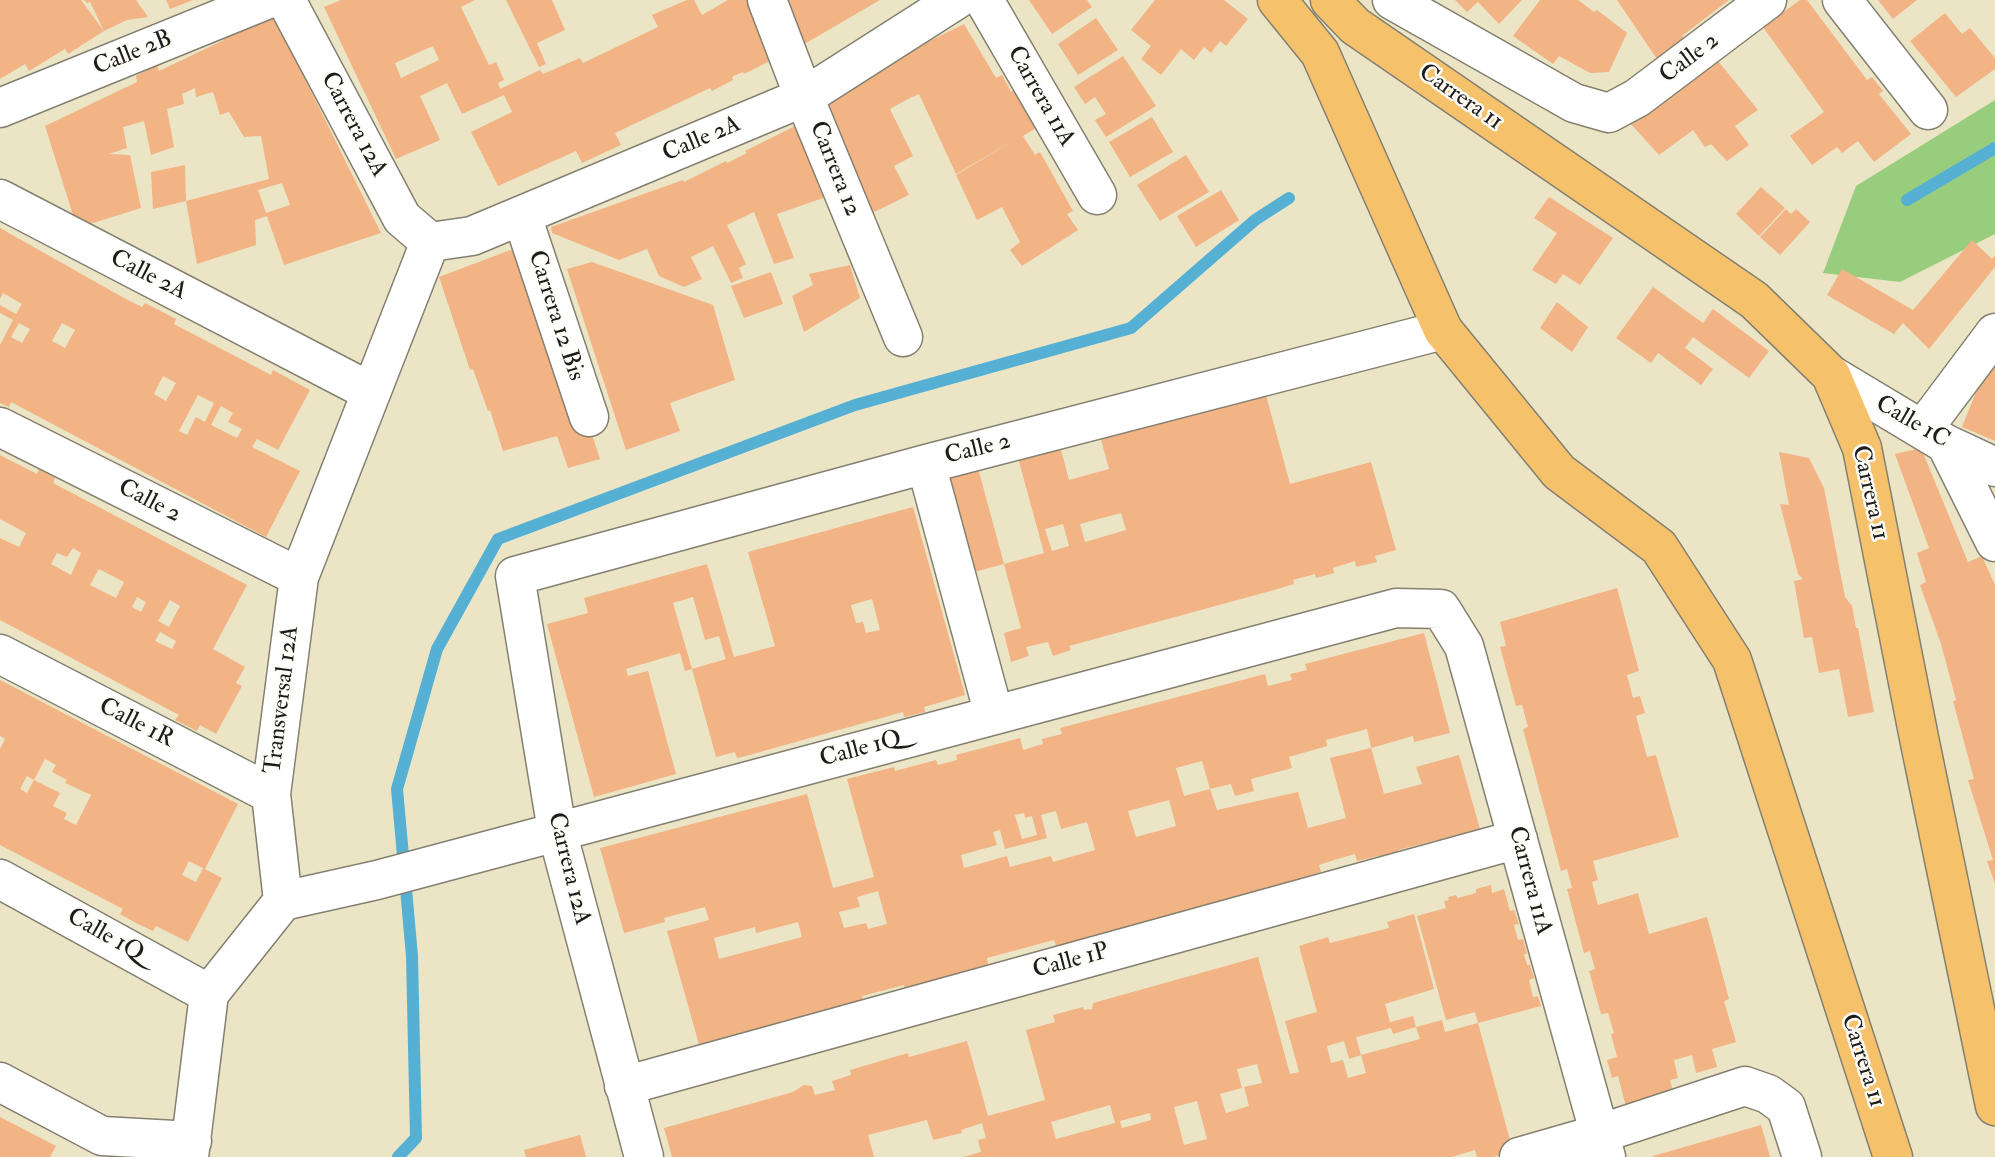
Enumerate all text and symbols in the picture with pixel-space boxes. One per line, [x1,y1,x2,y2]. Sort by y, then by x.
street label: Calle 2B [89,25,177,83]
street label: Calle 2 [1655,27,1725,91]
street label: Carrera 11A [1000,42,1080,152]
street label: Carrera 11 [1412,59,1508,137]
street label: Carrera 12A [313,67,393,183]
street label: Calle 2A [659,111,745,169]
street label: Carrera 12 [802,117,866,221]
street label: Calle 2A [105,245,191,307]
street label: Carrera 12 Bis [520,247,590,385]
street label: Calle 1C [1870,390,1954,456]
street label: Calle 2 [942,428,1014,472]
street label: Carrera 11 [1844,443,1894,543]
street label: Calle 2 [113,474,185,530]
street label: Transversal 12A [260,624,306,776]
street label: Calle 1R [94,693,178,755]
street label: Calle 1Q [817,725,905,775]
street label: Carrera 12A [540,810,596,928]
street label: Carrera 11A [1501,823,1557,939]
street label: Calle 1Q [62,903,148,969]
street label: Calle 1P [1030,938,1112,986]
street label: Carrera 11 [1833,1011,1891,1111]

